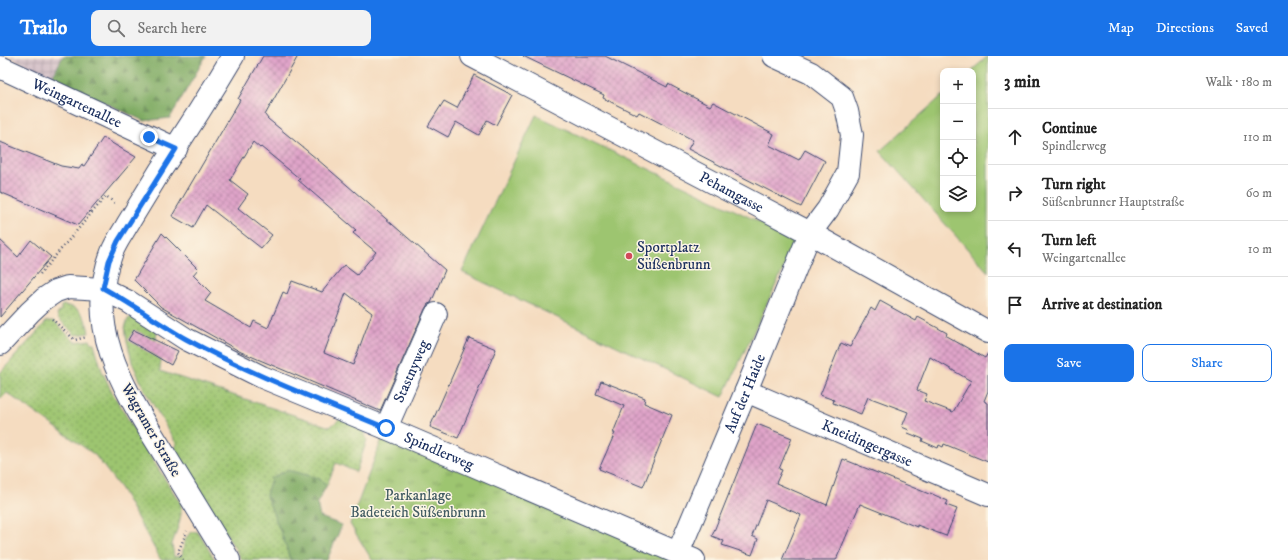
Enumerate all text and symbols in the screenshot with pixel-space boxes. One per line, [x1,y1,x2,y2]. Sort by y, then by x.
search box [91,10,371,46]
text: Trailo [20,17,67,40]
icon: search [105,17,127,39]
text: Search here [137,19,207,38]
text: Map [1108,19,1134,37]
text: Directions [1156,19,1214,37]
text: Saved [1236,19,1268,37]
map controls [940,68,976,212]
button: + [940,68,976,104]
text: 3 min [1004,71,1040,93]
street label: Weingartenallee [28,73,125,132]
text: Walk · 180 m [1205,74,1272,90]
button: − [940,104,976,140]
text: Continue [1042,119,1097,138]
icon: ahead [1004,126,1026,148]
route end [140,128,158,146]
text: 110 m [1243,129,1272,145]
text: Spindlerweg [1042,138,1106,154]
button: locate [940,140,976,176]
street label: Pehamgasse [696,167,767,217]
text: Turn right [1042,175,1105,194]
button: layers [940,176,976,212]
icon: right [1004,182,1026,204]
text: 60 m [1246,185,1272,201]
text: Süßenbrunner Hauptstraße [1042,194,1184,210]
text: Turn left [1042,231,1096,250]
place label: Sportplatz Süßenbrunn [637,238,711,274]
icon: left [1004,238,1026,260]
text: 10 m [1248,241,1272,257]
text: Weingartenallee [1042,250,1126,266]
marker: Sportplatz Süßenbrunn [624,251,634,261]
icon: arrive [1004,294,1026,316]
text: Arrive at destination [1042,295,1162,314]
street label: Stastnyweg [389,336,433,406]
button: Save [1004,344,1134,382]
button: Share [1142,344,1272,382]
street label: Auf der Haide [720,351,770,436]
street label: Wagramer Straße [116,379,185,480]
street label: Kneidingergasse [819,415,915,471]
route start [377,419,395,437]
street label: Spindlerweg [401,427,478,474]
park label: Parkanlage Badeteich Süßenbrunn [350,486,486,522]

